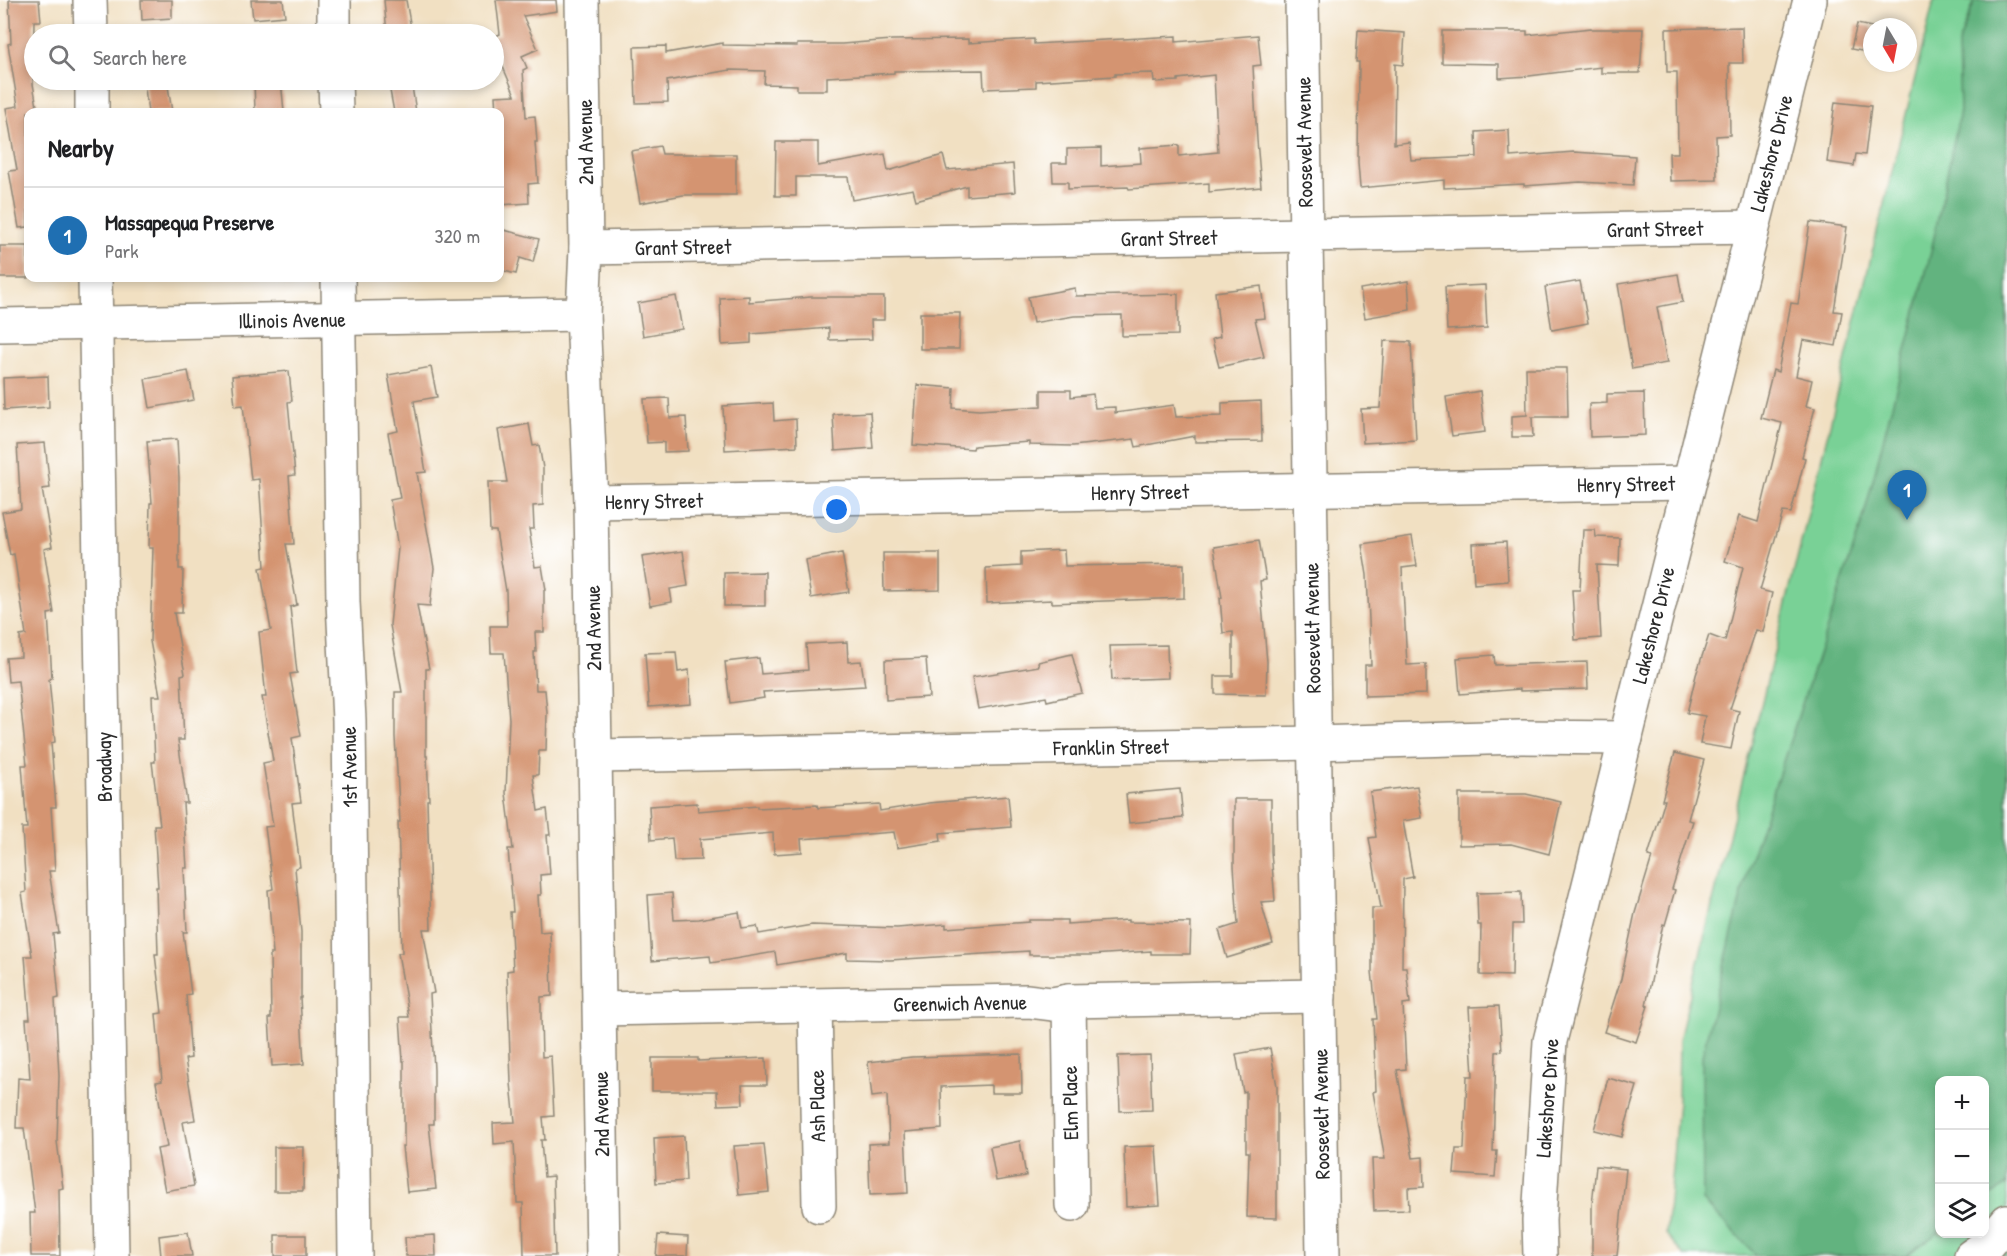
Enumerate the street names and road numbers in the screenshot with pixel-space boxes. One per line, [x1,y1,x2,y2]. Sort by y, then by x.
street label: Roosevelt Avenue [1288,76,1320,208]
street label: Lakeshore Drive [1743,92,1799,214]
street label: 2nd Avenue [570,99,600,185]
street label: Grant Street [1606,214,1704,244]
street label: Grant Street [1120,223,1218,253]
street label: Grant Street [634,232,732,262]
street label: Illinois Avenue [238,305,346,335]
street label: Henry Street [1577,469,1676,499]
street label: Henry Street [1091,477,1190,507]
street label: Henry Street [605,486,704,516]
street label: Roosevelt Avenue [1296,562,1328,694]
street label: Lakeshore Drive [1625,564,1681,686]
street label: 2nd Avenue [578,585,608,671]
street label: 1st Avenue [334,726,364,808]
street label: Broadway [89,731,119,802]
street label: Franklin Street [1052,731,1170,763]
street label: Greenwich Avenue [893,987,1027,1019]
street label: Lakeshore Drive [1528,1037,1566,1159]
street label: Roosevelt Avenue [1305,1048,1337,1180]
street label: Elm Place [1055,1066,1085,1140]
street label: Ash Place [802,1070,832,1142]
street label: 2nd Avenue [586,1071,616,1157]

